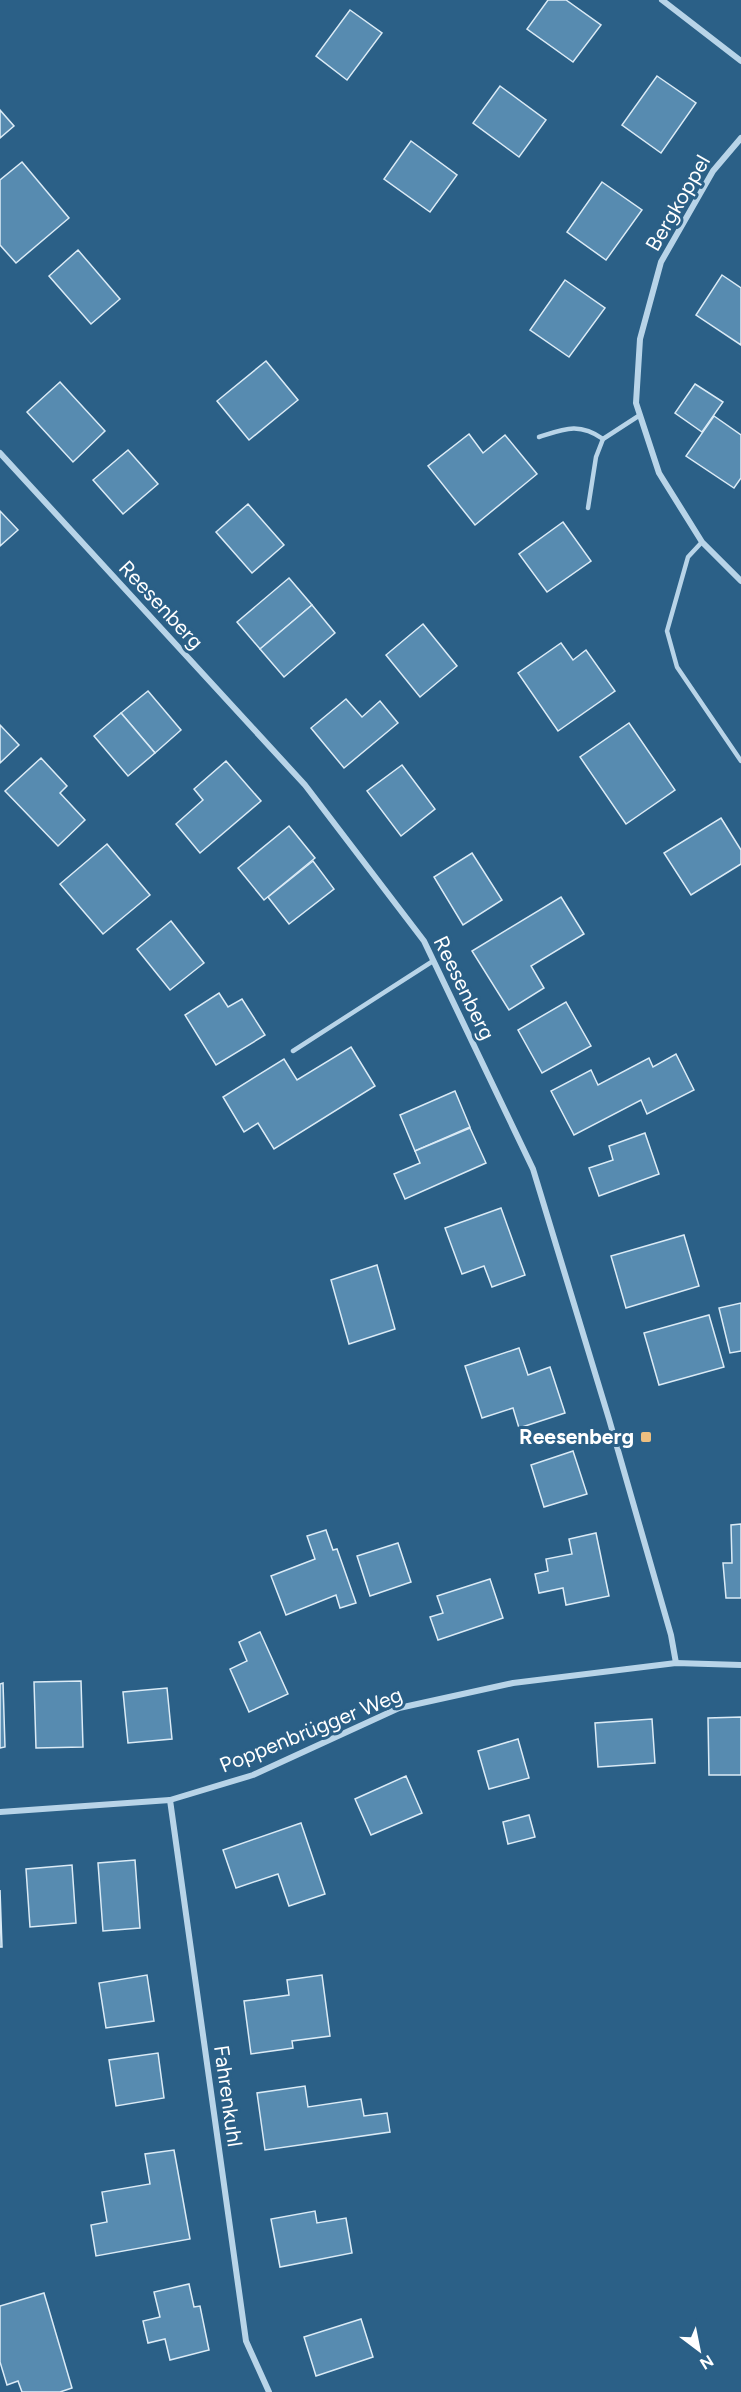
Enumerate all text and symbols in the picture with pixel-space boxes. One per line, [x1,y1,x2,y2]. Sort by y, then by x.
street label: Bergkoppel [640,150,715,255]
street label: Reesenberg [114,555,209,654]
street label: Reesenberg [429,932,500,1044]
place label: Reesenberg [519,1424,634,1449]
marker: Reesenberg [639,1430,653,1444]
street label: Poppenbrügger Weg [216,1681,406,1778]
street label: Fahrenkuhl [209,2044,248,2148]
north arrow [669,2320,729,2380]
text: N [696,2351,717,2374]

